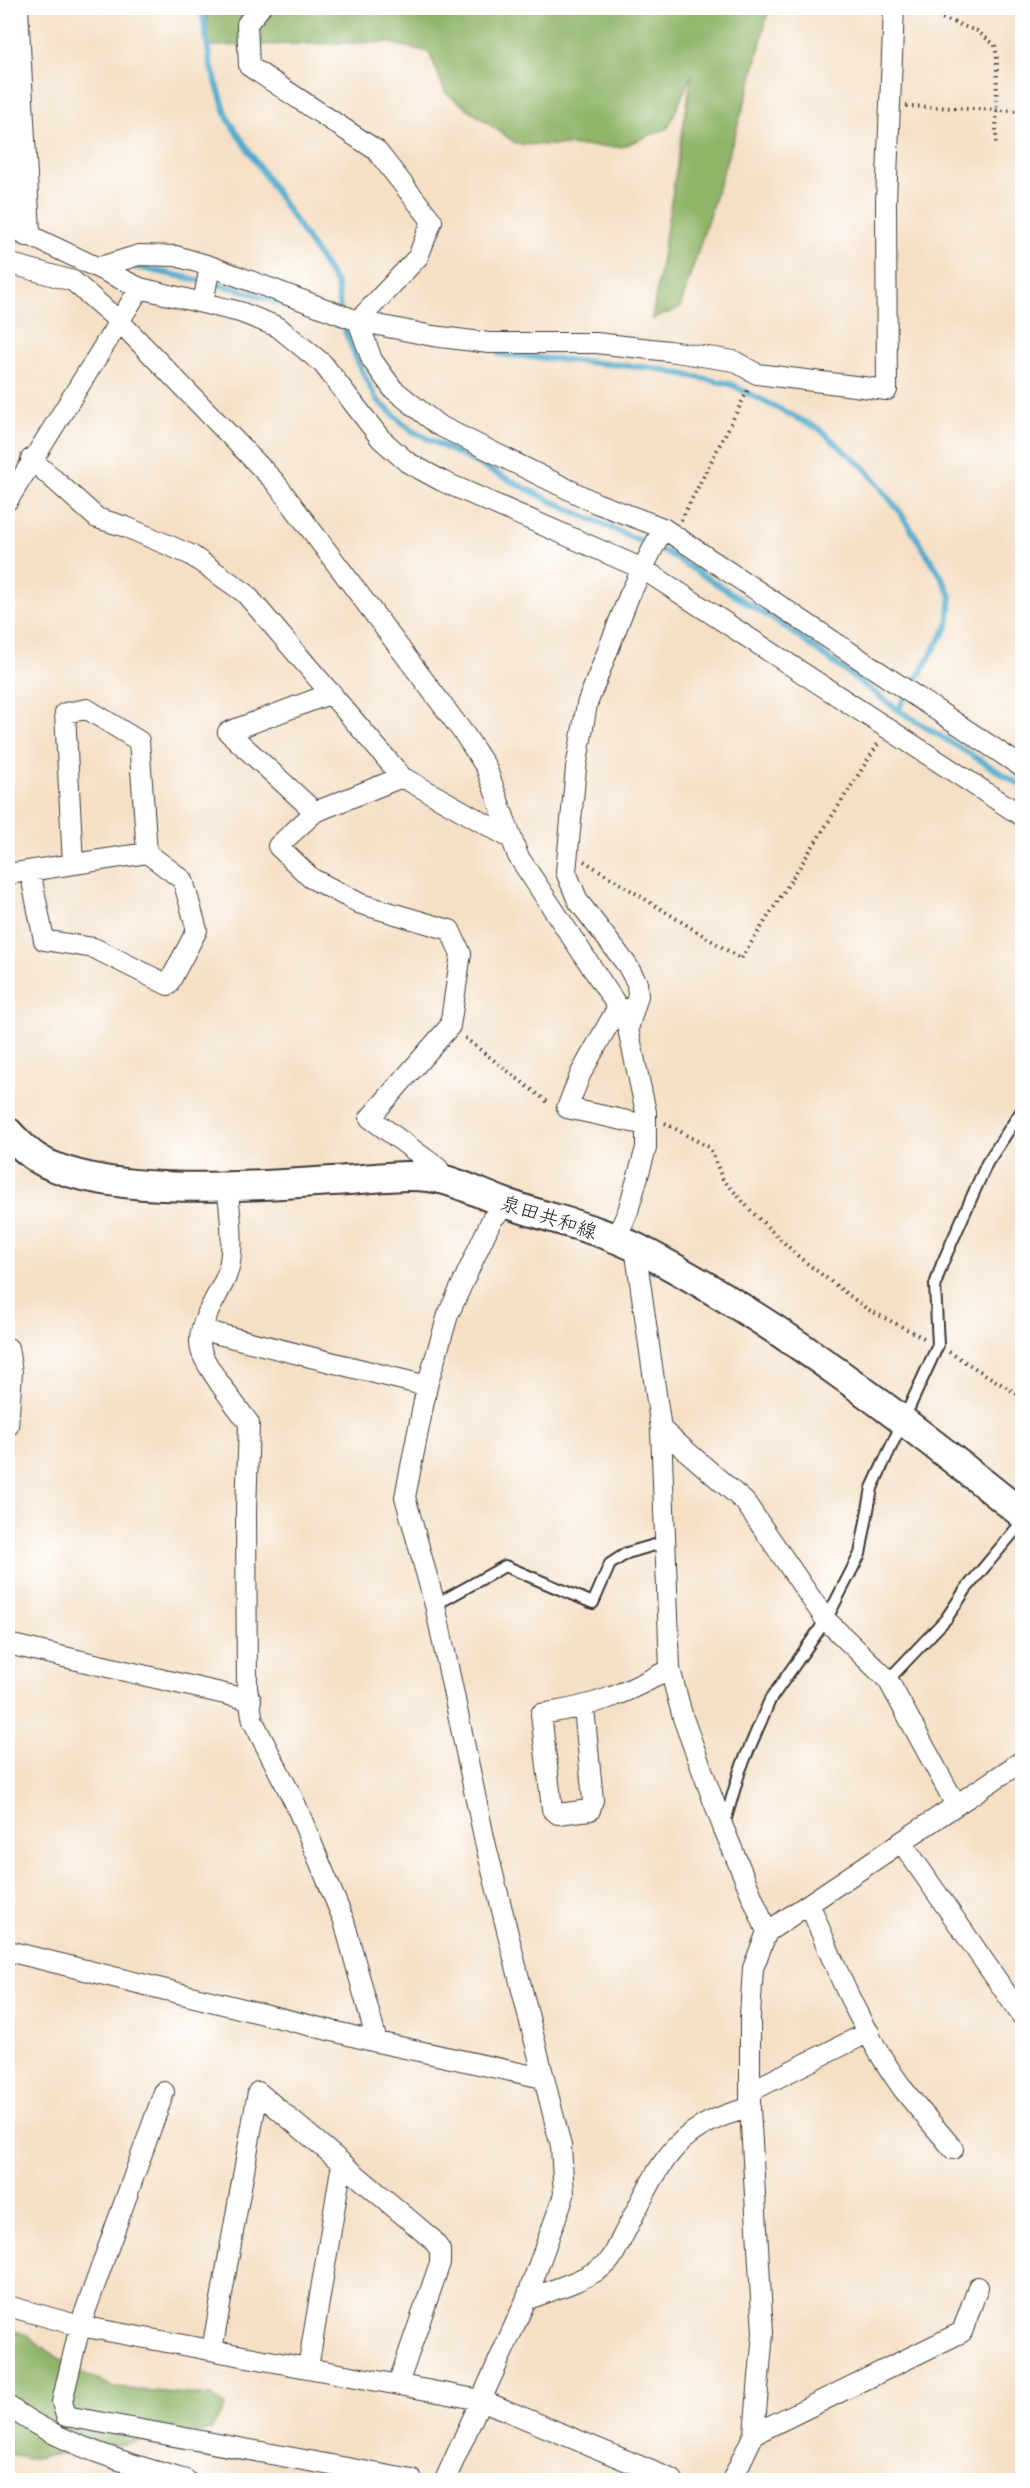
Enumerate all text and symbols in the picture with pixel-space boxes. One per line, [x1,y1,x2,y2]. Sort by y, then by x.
street label: 泉田共和線 [496,1190,600,1249]

